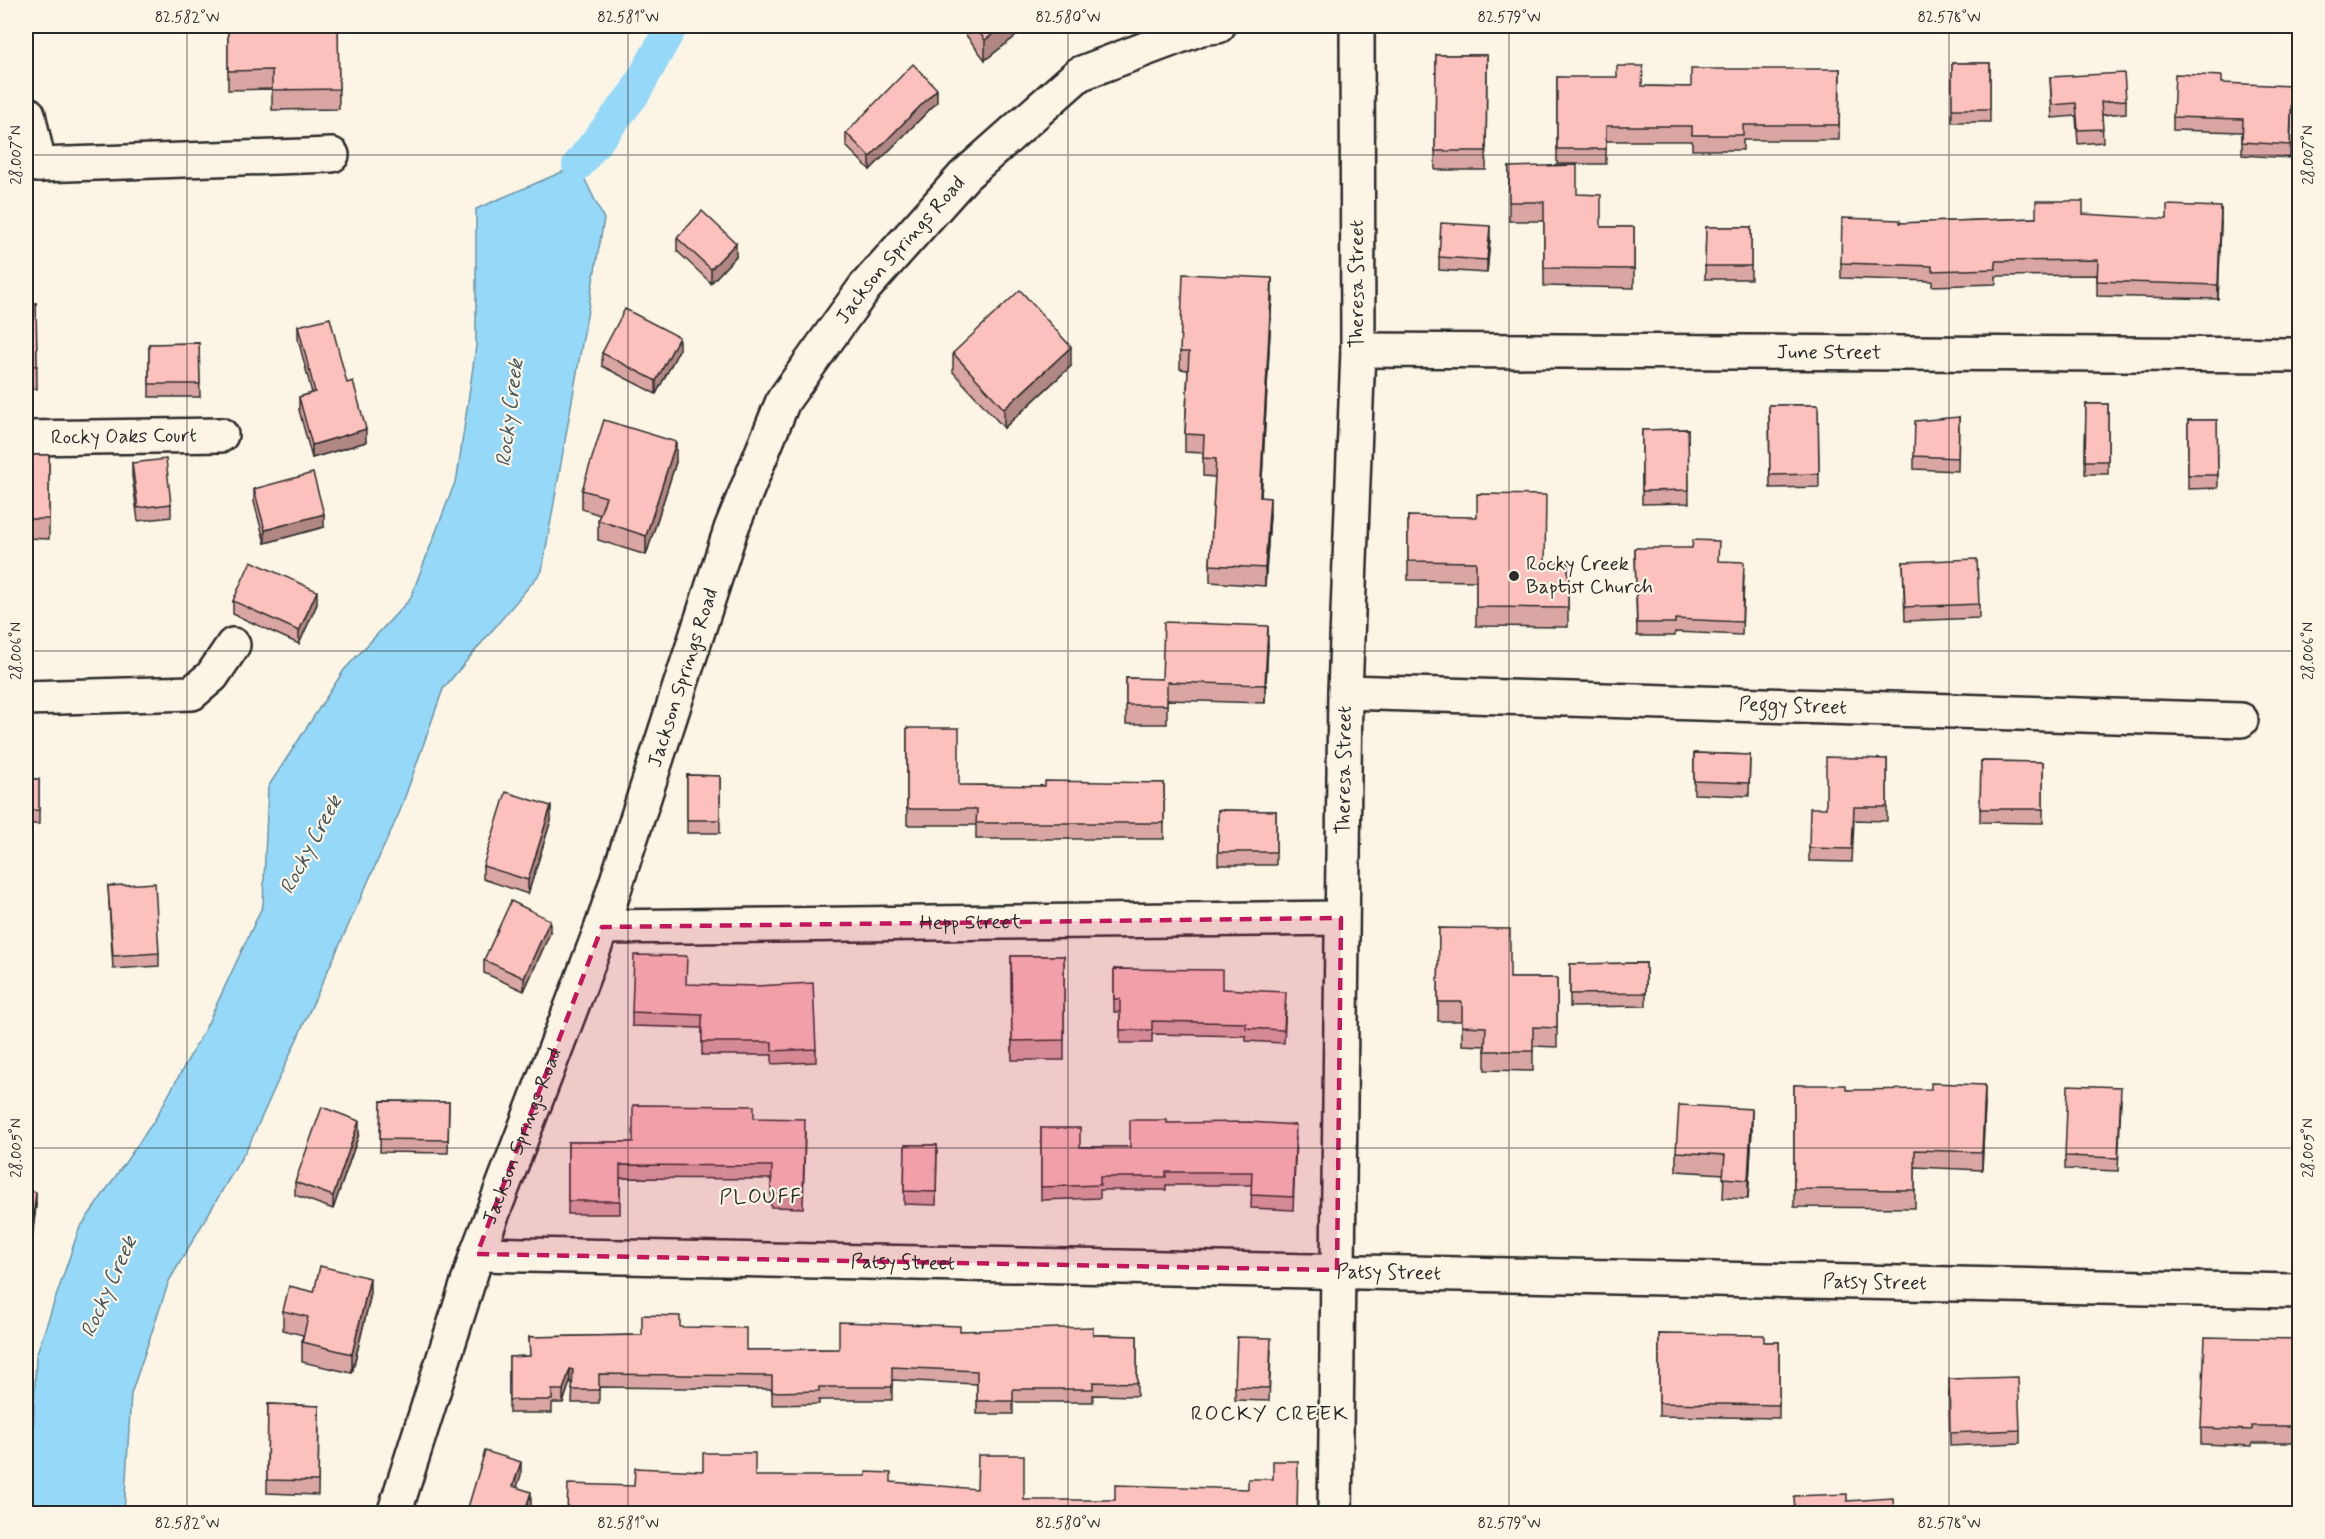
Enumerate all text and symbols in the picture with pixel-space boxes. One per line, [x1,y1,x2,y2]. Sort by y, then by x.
text: 82.582°W [155,8,219,28]
text: 82.581°W [597,8,659,28]
text: 82.580°W [1036,8,1100,28]
text: 82.579°W [1477,8,1541,28]
text: 82.578°W [1917,8,1981,28]
text: 28.007°N [7,125,27,185]
text: 28.007°N [2299,125,2319,185]
street label: Jackson Springs Road [829,170,971,329]
street label: Theresa Street [1344,220,1371,348]
street label: June Street [1776,339,1882,366]
water label: Rocky Creek [490,356,531,468]
street label: Rocky Oaks Court [51,422,197,451]
place label: Rocky Creek Baptist Church [1526,551,1653,601]
marker: Rocky Creek Baptist Church [1507,569,1521,583]
street label: Jackson Springs Road [641,585,724,771]
text: 28.006°N [7,622,27,680]
text: 28.006°N [2299,622,2319,680]
street label: Peggy Street [1738,691,1847,721]
street label: Theresa Street [1330,706,1358,835]
water label: Rocky Creek [273,790,349,899]
street label: Hepp Street [920,908,1022,937]
street label: Jackson Springs Road [476,1044,568,1228]
text: 28.005°N [7,1118,27,1178]
text: 28.005°N [2299,1118,2319,1178]
district label: PLOUFF [719,1183,803,1211]
water label: Rocky Creek [74,1231,144,1342]
street label: Patsy Street [850,1248,955,1277]
street label: Patsy Street [1336,1258,1441,1287]
street label: Patsy Street [1822,1268,1927,1297]
district label: ROCKY CREEK [1191,1400,1349,1428]
text: 82.582°W [155,1514,219,1534]
text: 82.581°W [597,1514,659,1534]
text: 82.580°W [1036,1514,1100,1534]
text: 82.579°W [1477,1514,1541,1534]
text: 82.578°W [1917,1514,1981,1534]

